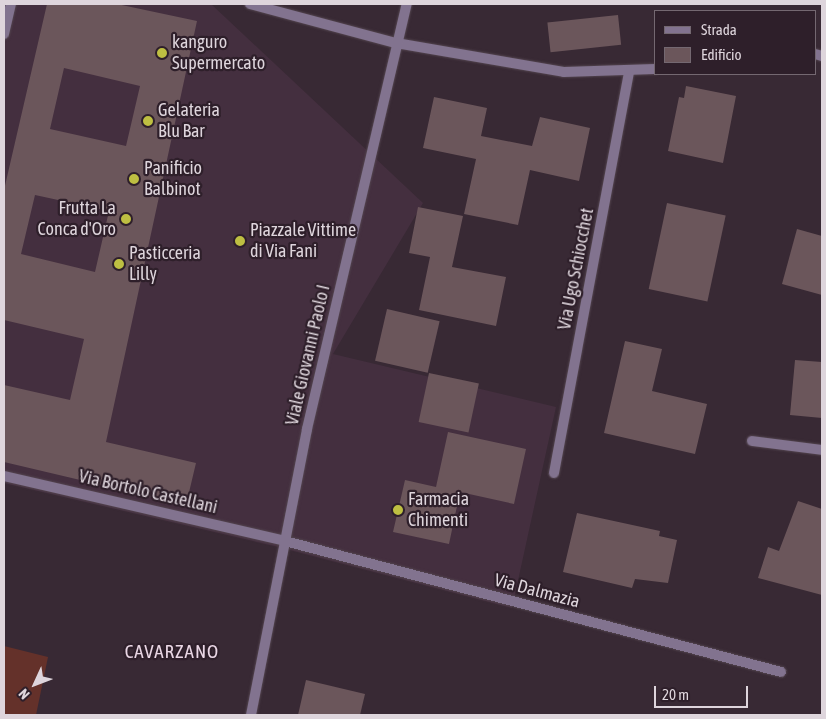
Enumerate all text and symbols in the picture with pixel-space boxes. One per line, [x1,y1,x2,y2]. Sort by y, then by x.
legend [654,10,816,75]
text: Strada [701,21,737,38]
place label: kanguro Supermercato [172,32,265,74]
text: Edificio [701,46,742,63]
marker: kanguro Supermercato [156,47,168,59]
place label: Gelateria Blu Bar [158,100,220,142]
marker: Gelateria Blu Bar [142,115,154,127]
place label: Panificio Balbinot [144,158,202,200]
marker: Panificio Balbinot [128,173,140,185]
place label: Frutta La Conca d'Oro [37,198,116,240]
street label: Via Ugo Schiocchet [554,206,598,332]
marker: Frutta La Conca d'Oro [120,213,132,225]
place label: Piazzale Vittime di Via Fani [250,220,356,262]
marker: Piazzale Vittime di Via Fani [234,235,246,247]
place label: Pasticceria Lilly [129,243,201,286]
marker: Pasticceria Lilly [113,258,125,270]
street label: Viale Giovanni Paolo I [281,283,335,427]
street label: Via Bortolo Castellani [77,466,219,518]
place label: Farmacia Chimenti [408,489,469,532]
marker: Farmacia Chimenti [392,504,404,516]
street label: Via Dalmazia [492,569,582,613]
district label: CAVARZANO [124,641,220,663]
north arrow [10,659,60,709]
scale bar [656,676,750,708]
text: N [15,686,33,703]
text: 20 m [662,686,689,703]

